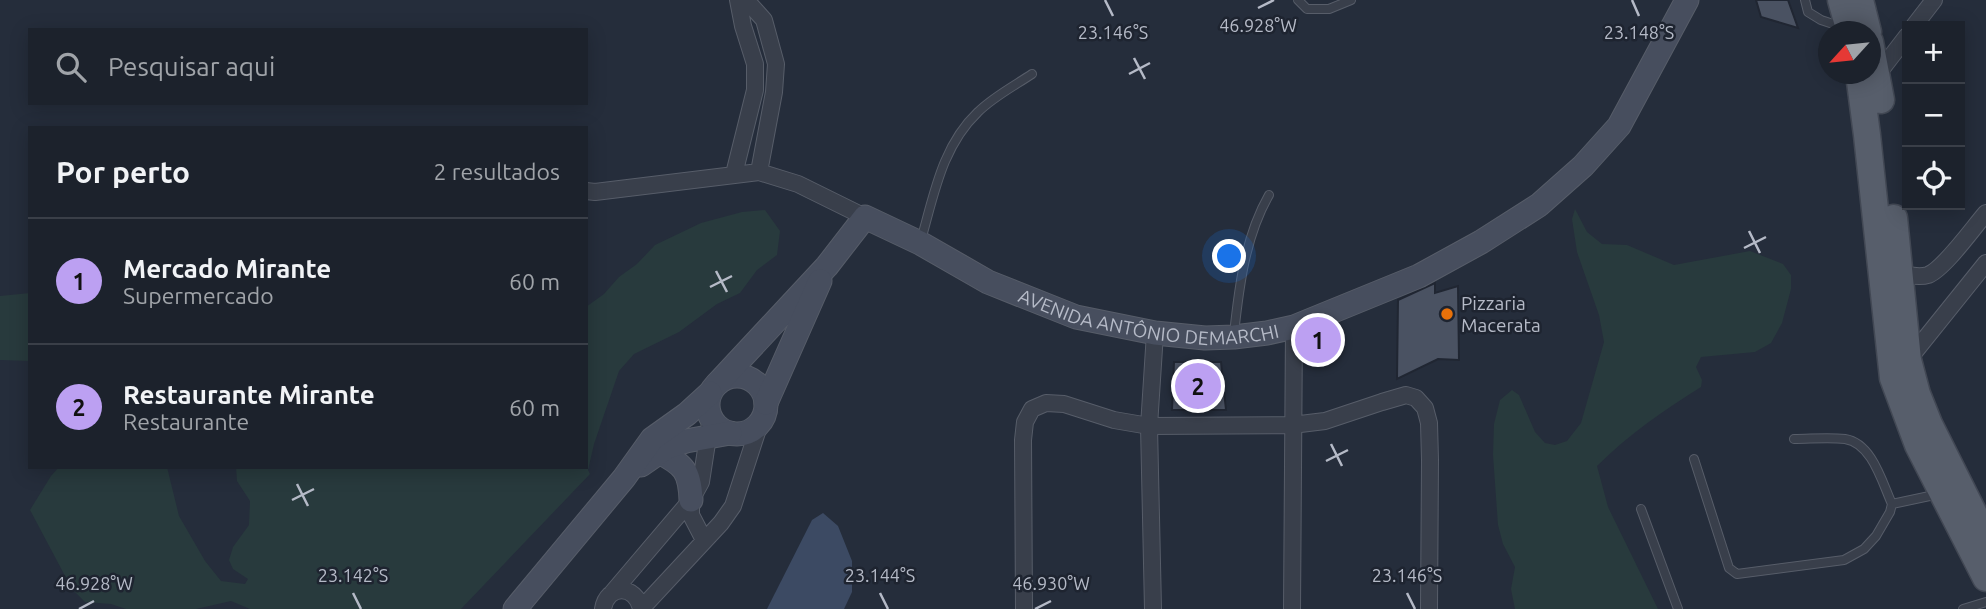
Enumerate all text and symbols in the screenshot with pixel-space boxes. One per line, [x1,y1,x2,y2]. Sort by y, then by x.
text: 46.928°W [1219,15,1297,35]
north arrow [1818,21,1881,84]
map controls [1902,21,1965,210]
button: + [1902,21,1965,84]
text: 23.146°S [1078,22,1148,42]
text: 23.148°S [1604,22,1674,42]
search box [28,28,588,105]
icon: search [52,48,90,86]
text: Pesquisar aqui [108,52,275,81]
button: − [1902,84,1965,147]
button: locate [1902,147,1965,210]
text: Por perto [56,155,190,189]
text: 2 resultados [434,159,560,184]
your location [1212,239,1246,273]
text: Mercado Mirante [123,254,331,283]
text: 1 [73,269,85,294]
text: 60 m [509,269,560,294]
text: Supermercado [123,283,274,308]
street label: AVENIDA ANTÔNIO DEMARCHI [1016,284,1281,349]
place label: Pizzaria Macerata [1461,292,1541,336]
marker: Pizzaria Macerata [1439,306,1455,322]
pin: 1 [1295,314,1341,366]
pin: 2 [1175,360,1221,412]
text: Restaurante Mirante [123,380,375,409]
text: 2 [73,395,85,420]
text: 60 m [509,395,560,420]
text: Restaurante [123,409,249,434]
text: 23.142°S [318,565,388,585]
text: 23.144°S [845,565,915,585]
text: 23.146°S [1372,565,1442,585]
text: 46.928°W [55,573,133,593]
text: 46.930°W [1012,573,1090,593]

